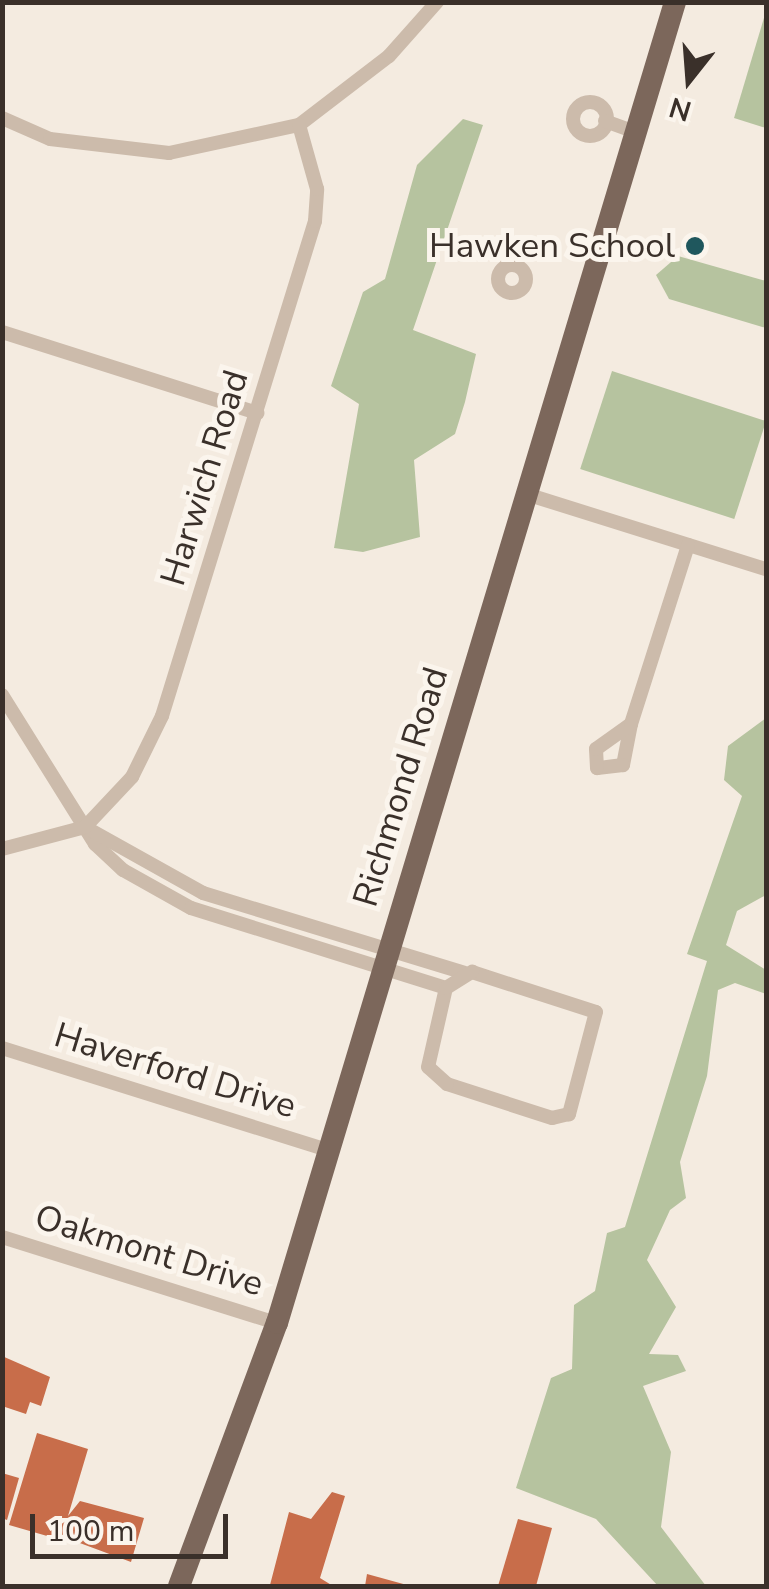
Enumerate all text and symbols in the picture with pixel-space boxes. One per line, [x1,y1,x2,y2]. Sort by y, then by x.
north arrow [639,30,739,130]
text: N [665,87,696,130]
place label: Hawken School [429,225,675,267]
marker: Hawken School [684,235,706,257]
street label: Harwich Road [152,365,258,591]
street label: Richmond Road [345,662,457,912]
street label: Haverford Drive [49,1014,301,1128]
street label: Oakmont Drive [30,1196,268,1306]
scale bar [35,1494,232,1556]
text: 100 m [47,1511,134,1552]

